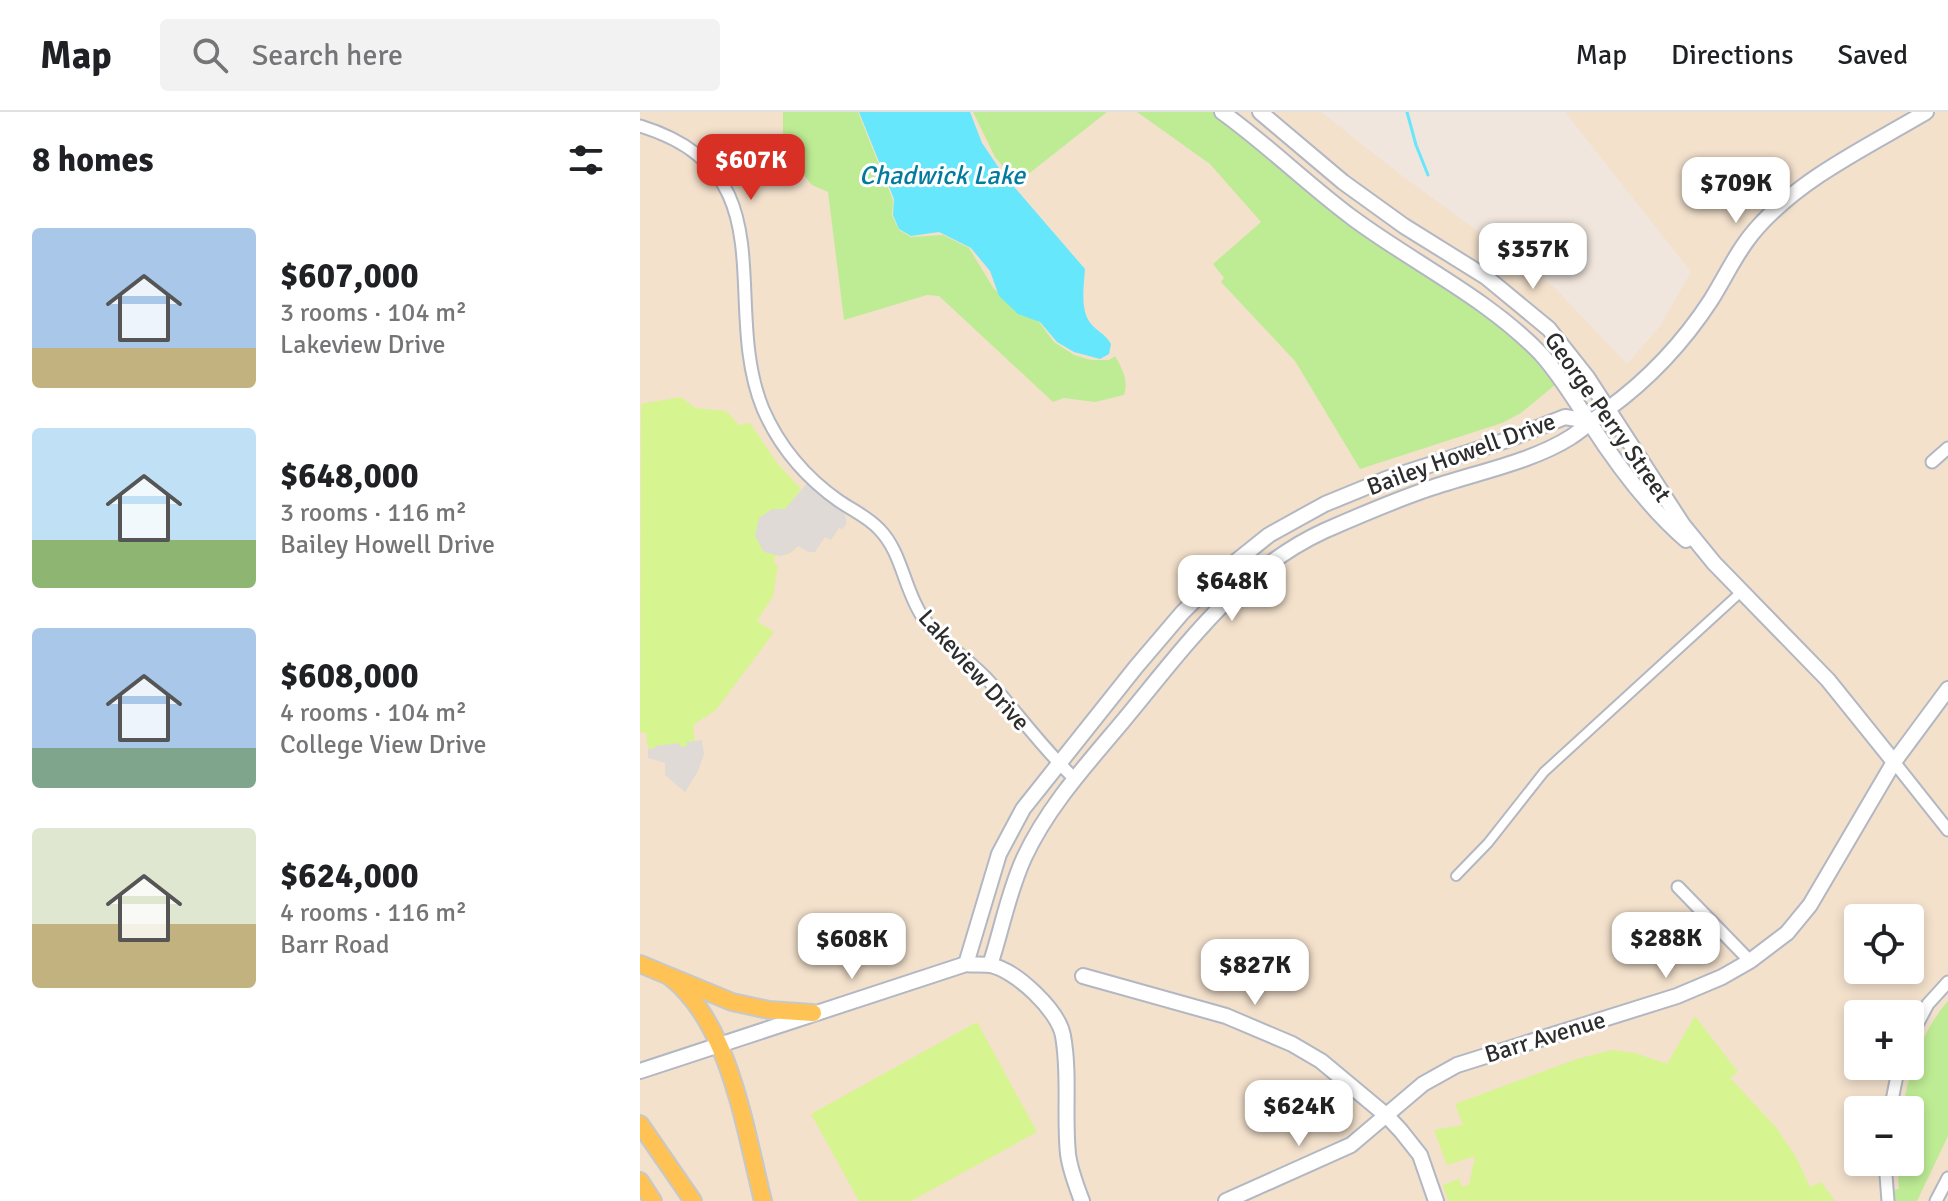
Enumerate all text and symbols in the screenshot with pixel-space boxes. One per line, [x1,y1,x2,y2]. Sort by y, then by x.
search box [160,19,720,91]
text: Map [40,32,112,79]
icon: search [188,33,232,77]
text: Search here [252,37,403,74]
text: Map [1575,38,1627,72]
text: Directions [1671,38,1793,72]
text: Saved [1837,38,1908,72]
pin: $607K [695,134,807,202]
icon: filters [564,138,608,182]
text: 8 homes [32,139,153,181]
text: $607K [715,144,787,176]
pin: $709K [1680,157,1792,225]
water label: Chadwick Lake [859,160,1027,192]
text: $709K [1700,167,1772,199]
pin: $357K [1477,223,1589,291]
text: $357K [1497,233,1569,265]
text: $607,000 [280,255,419,297]
icon: home [96,260,192,356]
text: 3 rooms · 104 m² [280,297,467,329]
street label: George Perry Street [1538,326,1678,508]
text: Lakeview Drive [280,329,446,361]
street label: Bailey Howell Drive [1363,406,1559,502]
text: $648,000 [280,455,419,497]
icon: home [96,460,192,556]
text: 3 rooms · 116 m² [280,497,467,529]
text: Bailey Howell Drive [280,529,495,561]
pin: $648K [1176,555,1288,623]
text: $648K [1196,565,1268,597]
street label: Lakeview Drive [912,603,1036,737]
text: $608,000 [280,655,419,697]
icon: home [96,660,192,756]
text: 4 rooms · 104 m² [280,697,467,729]
text: College View Drive [280,729,487,761]
text: $624,000 [280,855,419,897]
icon: home [96,860,192,956]
text: 4 rooms · 116 m² [280,897,467,929]
map controls [1844,904,1924,1176]
button: locate [1844,904,1924,984]
pin: $288K [1610,912,1722,980]
pin: $608K [796,913,908,981]
text: $288K [1630,922,1702,954]
text: $608K [816,923,888,955]
text: Barr Road [280,929,389,961]
pin: $827K [1199,939,1311,1007]
text: $827K [1219,949,1291,981]
button: + [1844,1000,1924,1080]
street label: Barr Avenue [1481,1004,1609,1070]
pin: $624K [1243,1080,1355,1148]
text: $624K [1263,1090,1335,1122]
button: − [1844,1096,1924,1176]

